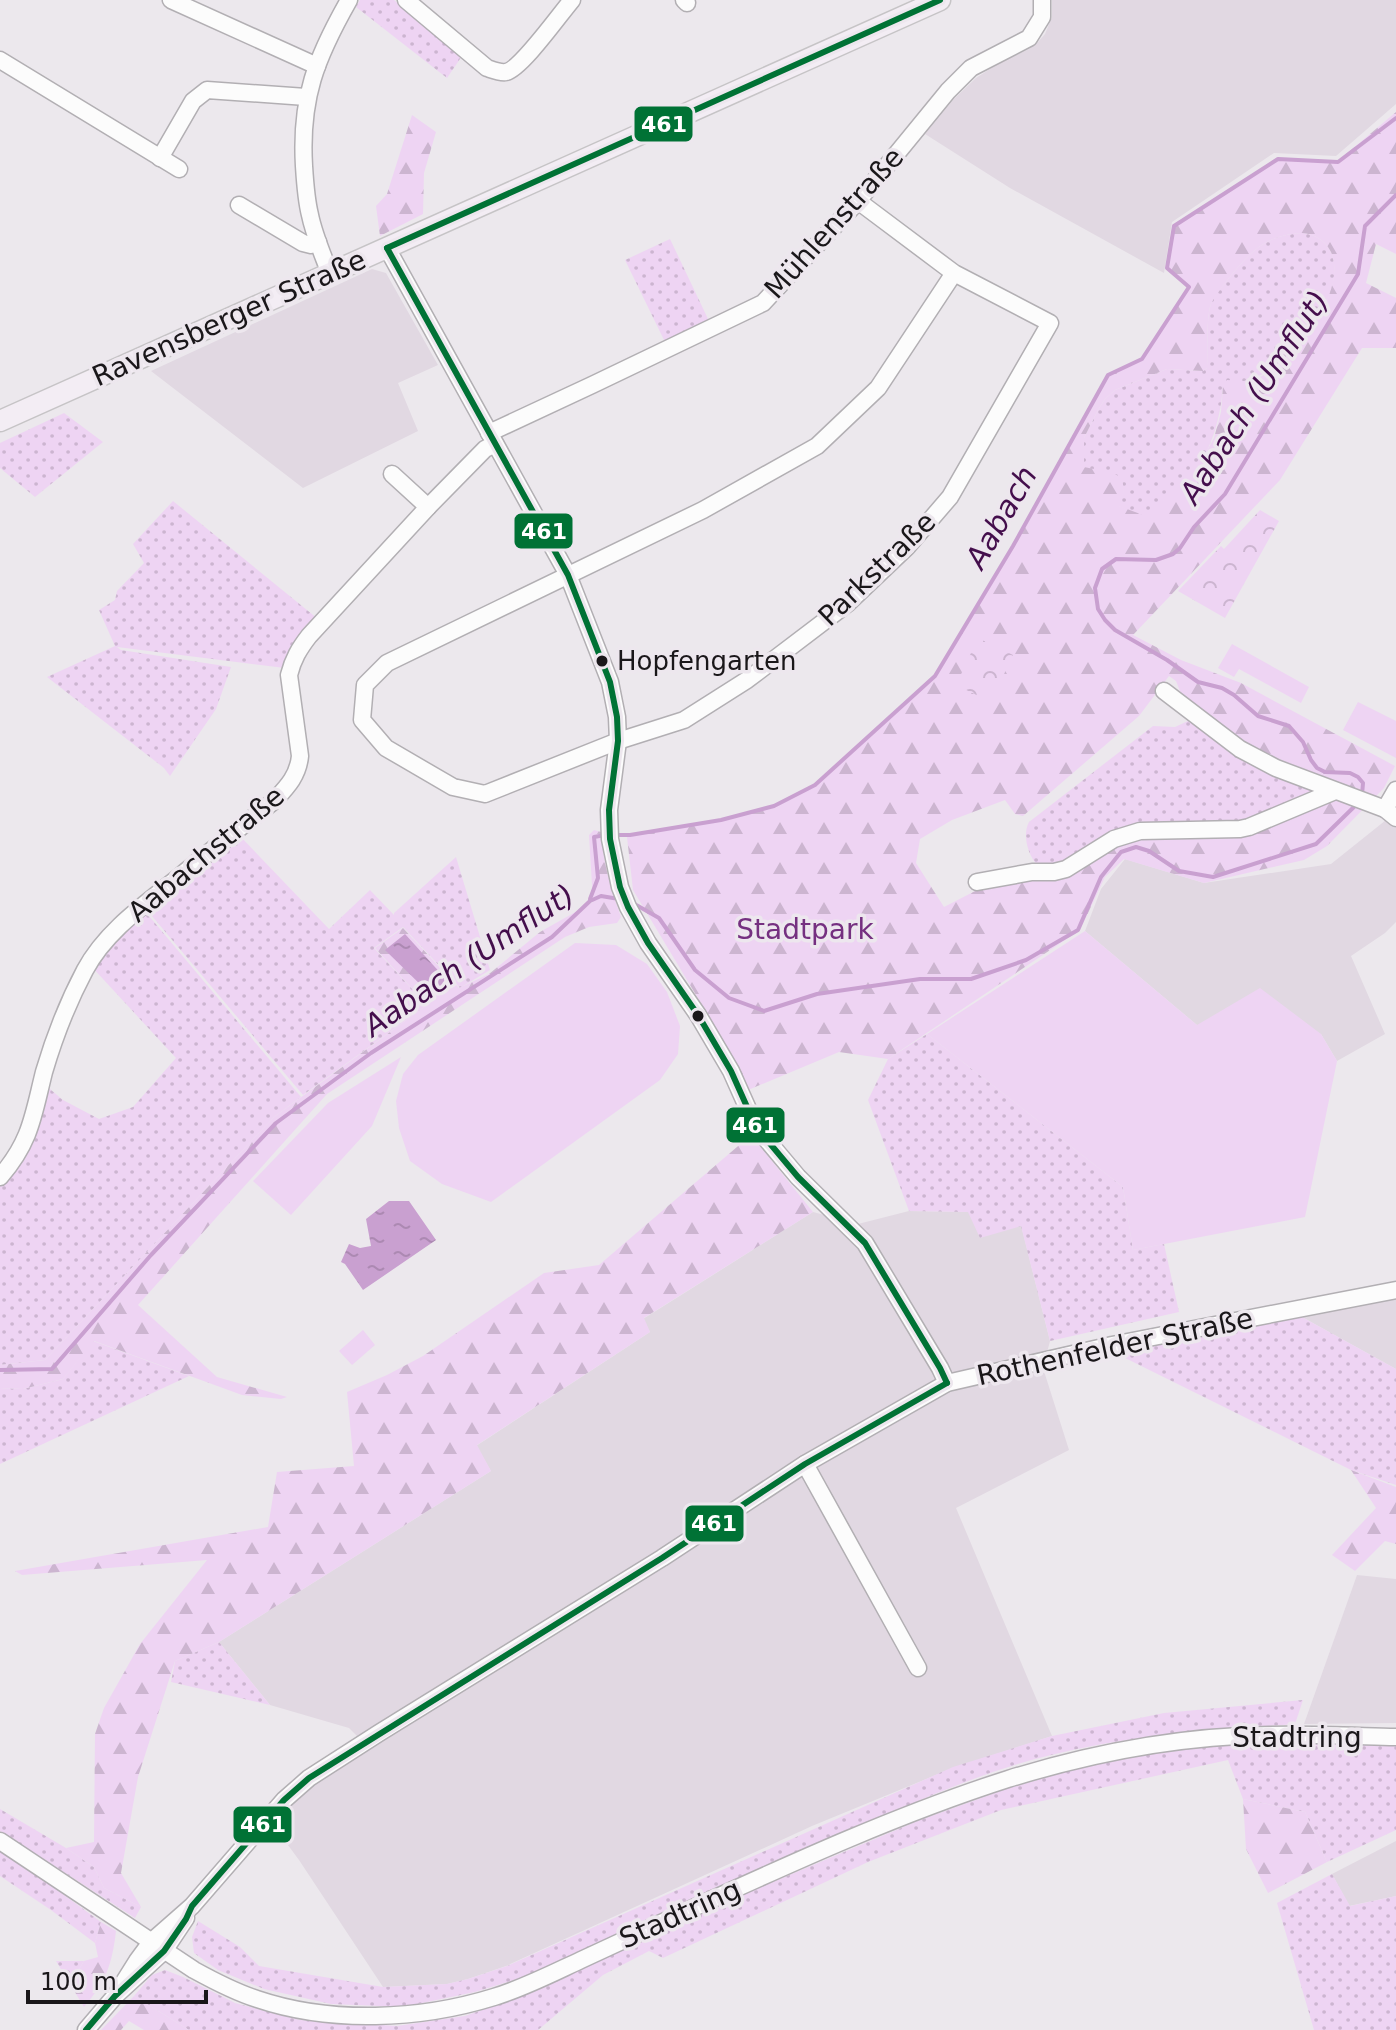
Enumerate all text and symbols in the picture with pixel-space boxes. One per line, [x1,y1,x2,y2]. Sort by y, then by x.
line badge: 461 [633,105,694,143]
text: 461 [641,112,687,137]
street label: Mühlenstraße [758,141,910,305]
street label: Ravensberger Straße [87,243,371,393]
water label: Aabach (Umflut) [1171,284,1336,511]
water label: Aabach [957,460,1044,576]
street label: Parkstraße [812,505,942,633]
line badge: 461 [513,512,574,550]
text: 461 [521,519,567,544]
place label: Hopfengarten [617,646,796,676]
marker: Hopfengarten [594,653,610,669]
street label: Aabachstraße [121,779,291,929]
water label: Aabach (Umflut) [356,877,581,1044]
park label: Stadtpark [736,913,874,946]
unlabelled marker [690,1008,706,1024]
line badge: 461 [725,1106,786,1144]
text: 461 [732,1113,778,1138]
street label: Rothenfelder Straße [974,1302,1256,1392]
line badge: 461 [684,1504,745,1543]
text: 461 [691,1511,737,1536]
street label: Stadtring [1232,1721,1362,1754]
line badge: 461 [232,1805,293,1844]
text: 461 [240,1812,286,1837]
street label: Stadtring [614,1873,746,1955]
scale bar [28,1954,206,2004]
text: 100 m [40,1968,117,1996]

